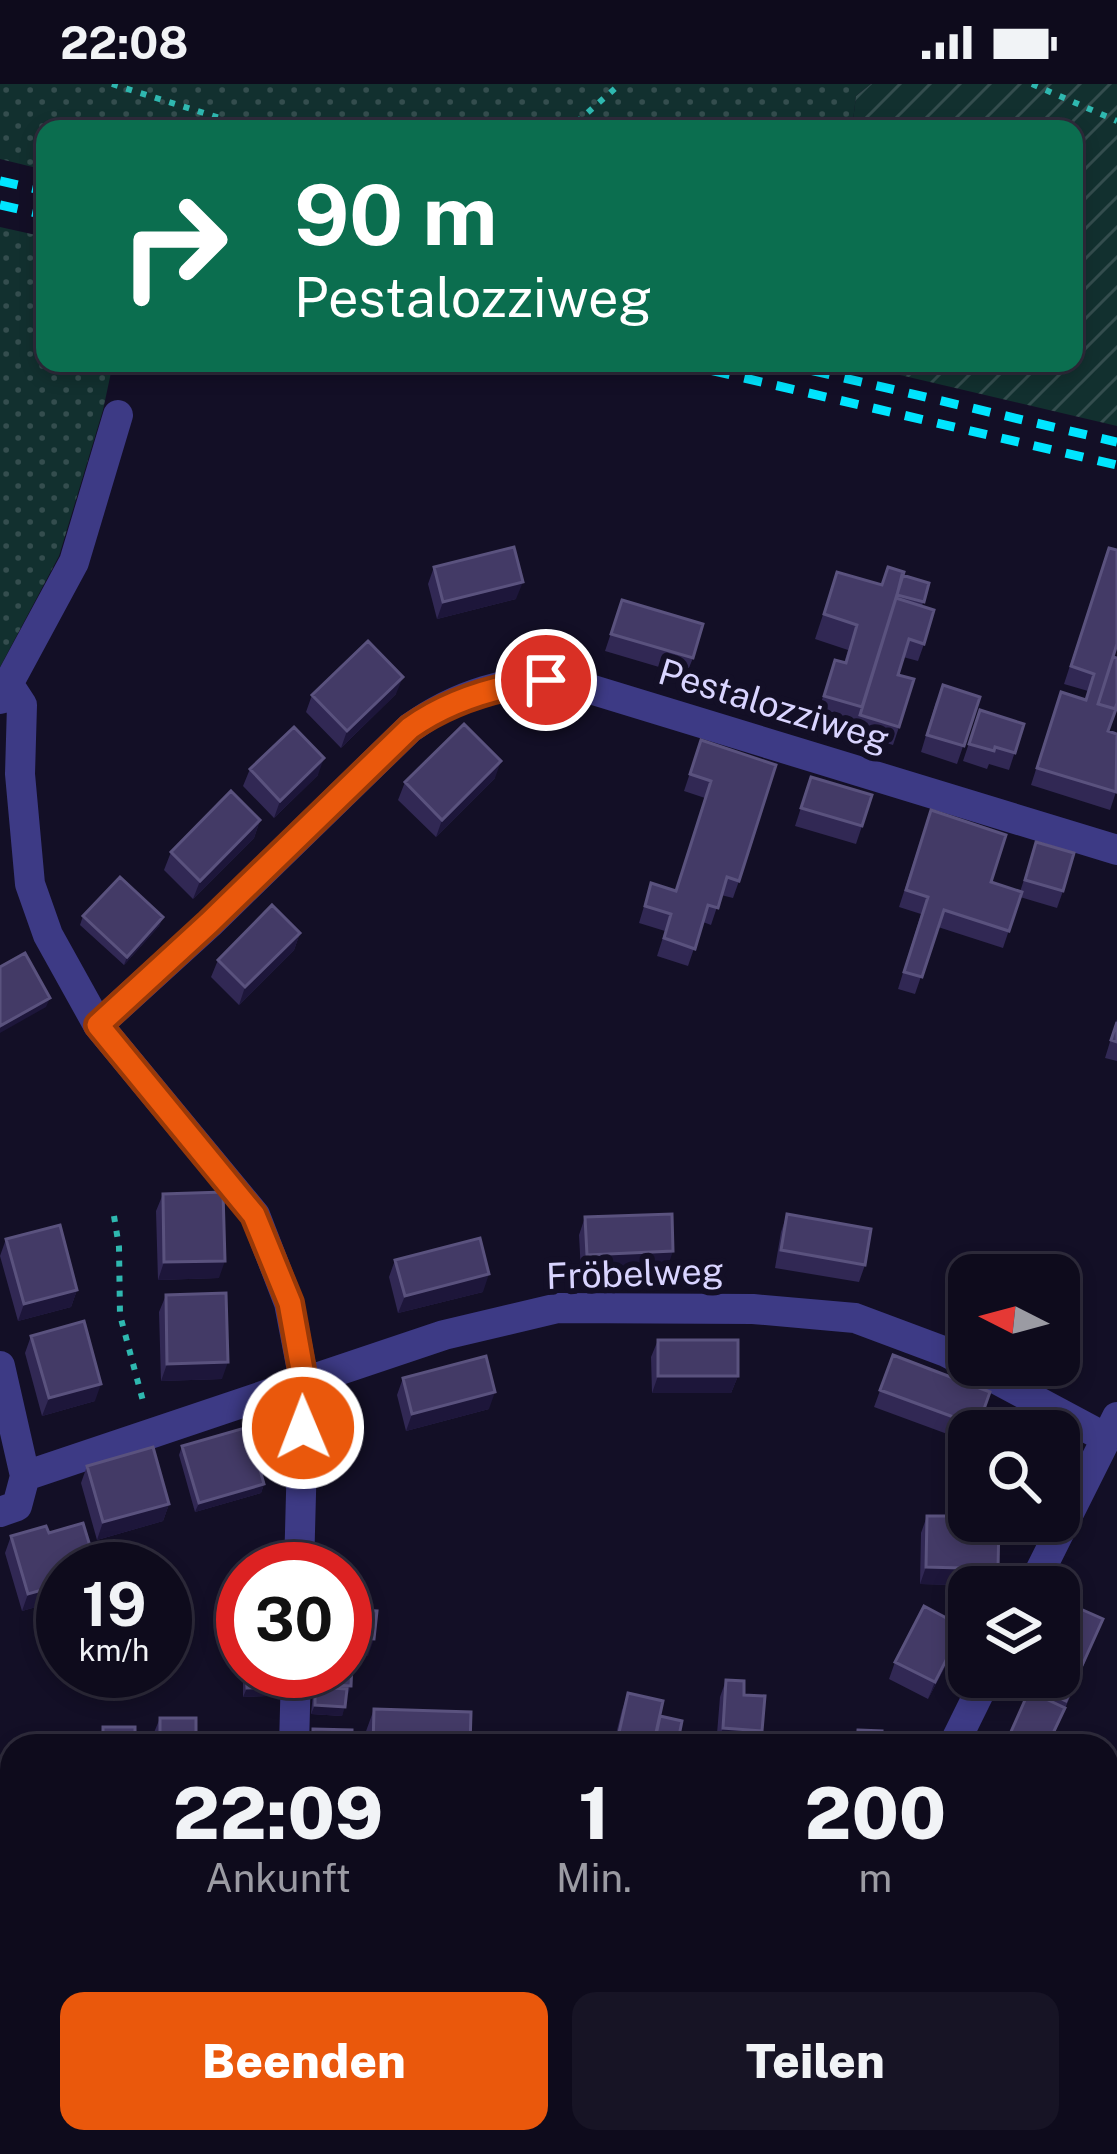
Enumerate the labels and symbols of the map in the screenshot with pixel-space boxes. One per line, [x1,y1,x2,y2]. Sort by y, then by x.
pin [495,629,597,731]
street label: Pestalozziweg [654,650,894,760]
street label: Fröbelweg [545,1249,725,1297]
north arrow [948,1254,1080,1386]
position arrow [240,1365,366,1491]
speed limit sign: 30 [216,1542,372,1698]

